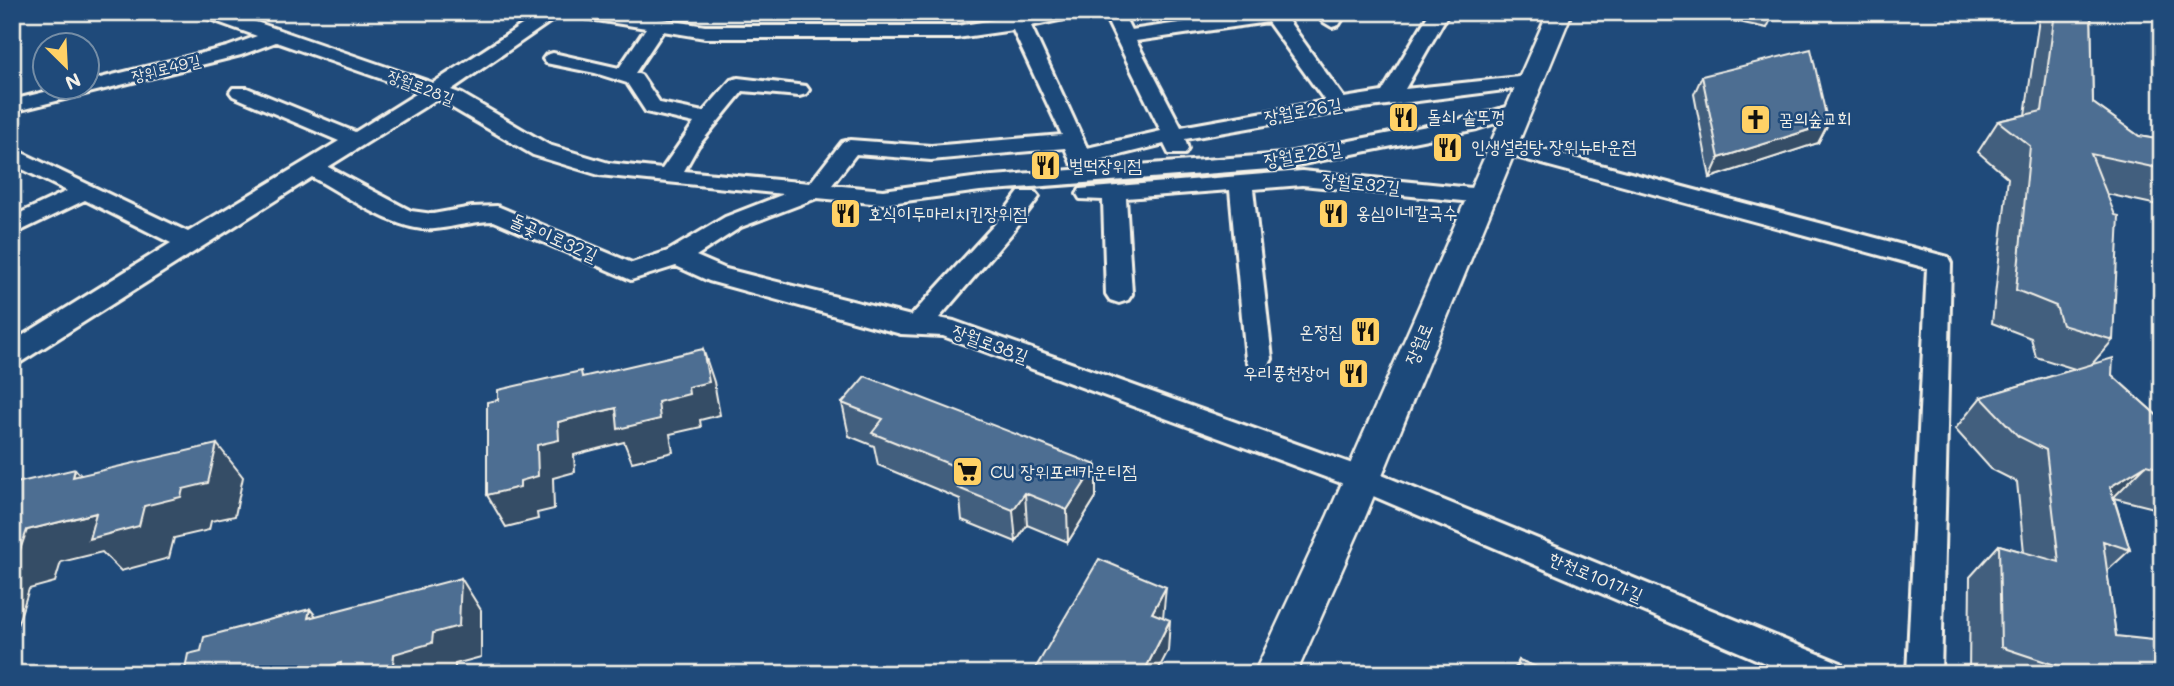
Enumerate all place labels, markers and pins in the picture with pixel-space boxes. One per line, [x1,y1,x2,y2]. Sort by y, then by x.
restaurant icon: 돌쇠 솥뚜껑 [1387,100,1421,134]
church icon: 꿈의숲교회 [1739,102,1773,136]
place label: 돌쇠 솥뚜껑 [1427,104,1505,128]
place label: 꿈의숲교회 [1779,106,1851,130]
restaurant icon: 인생설렁탕 장위뉴타운점 [1431,130,1465,164]
place label: 인생설렁탕 장위뉴타운점 [1471,134,1637,158]
restaurant icon: 벌떡장위점 [1029,149,1063,183]
place label: 벌떡장위점 [1069,153,1142,177]
restaurant icon: 옹심이네칼국수 [1316,196,1350,230]
restaurant icon: 호식이두마리치킨장위점 [828,197,862,231]
place label: 옹심이네칼국수 [1356,200,1457,224]
place label: 호식이두마리치킨장위점 [868,201,1028,225]
restaurant icon: 온정집 [1349,315,1383,349]
place label: 온정집 [1300,319,1343,343]
restaurant icon: 우리풍천장어 [1336,356,1370,390]
place label: 우리풍천장어 [1243,360,1330,384]
supermarket icon: CU 장위포레카운티점 [950,455,984,489]
place label: CU 장위포레카운티점 [990,459,1137,483]

